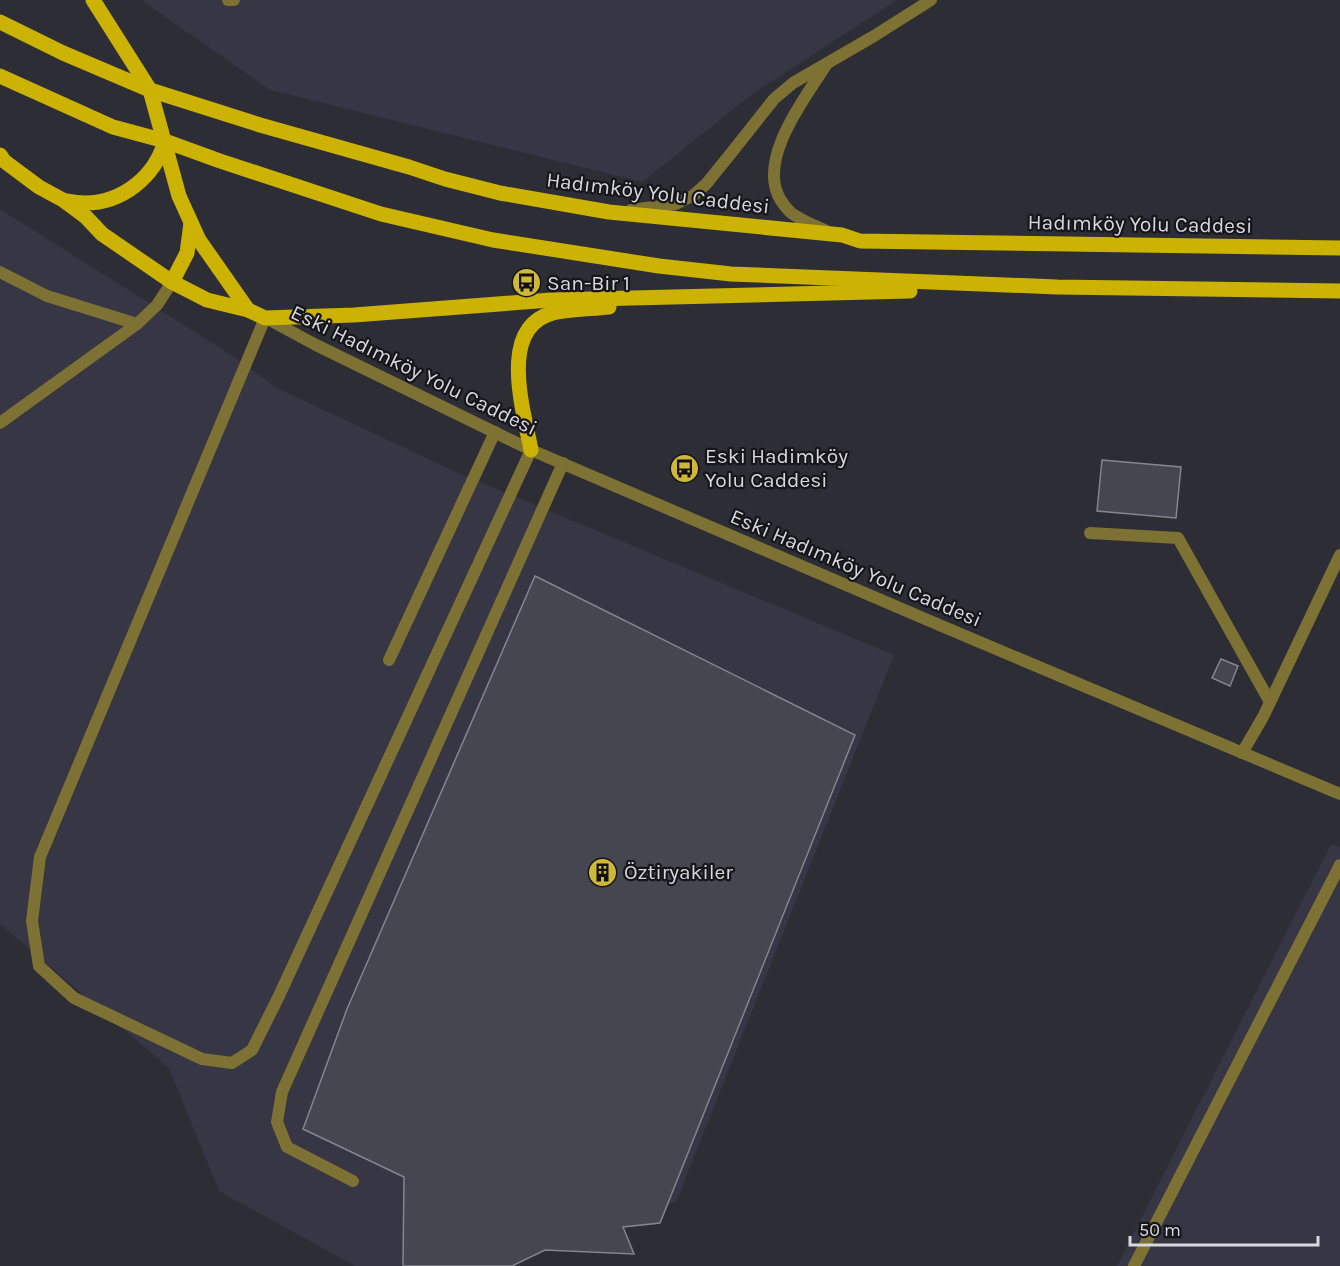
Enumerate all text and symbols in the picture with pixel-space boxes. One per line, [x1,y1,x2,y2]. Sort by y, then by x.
street label: Hadımköy Yolu Caddesi [545,167,771,219]
street label: Hadımköy Yolu Caddesi [1027,210,1253,238]
bus stop icon: San-Bir 1 [510,267,542,299]
place label: San-Bir 1 [547,271,630,295]
street label: Eski Hadımköy Yolu Caddesi [287,300,541,440]
place label: Eski Hadimköy Yolu Caddesi [705,444,848,492]
bus stop icon: Eski Hadimköy Yolu Caddesi [668,452,700,484]
street label: Eski Hadımköy Yolu Caddesi [727,504,985,632]
building icon: Öztiryakiler [587,856,619,888]
place label: Öztiryakiler [624,860,733,884]
scale bar [1130,1209,1318,1247]
text: 50 m [1139,1219,1181,1241]

